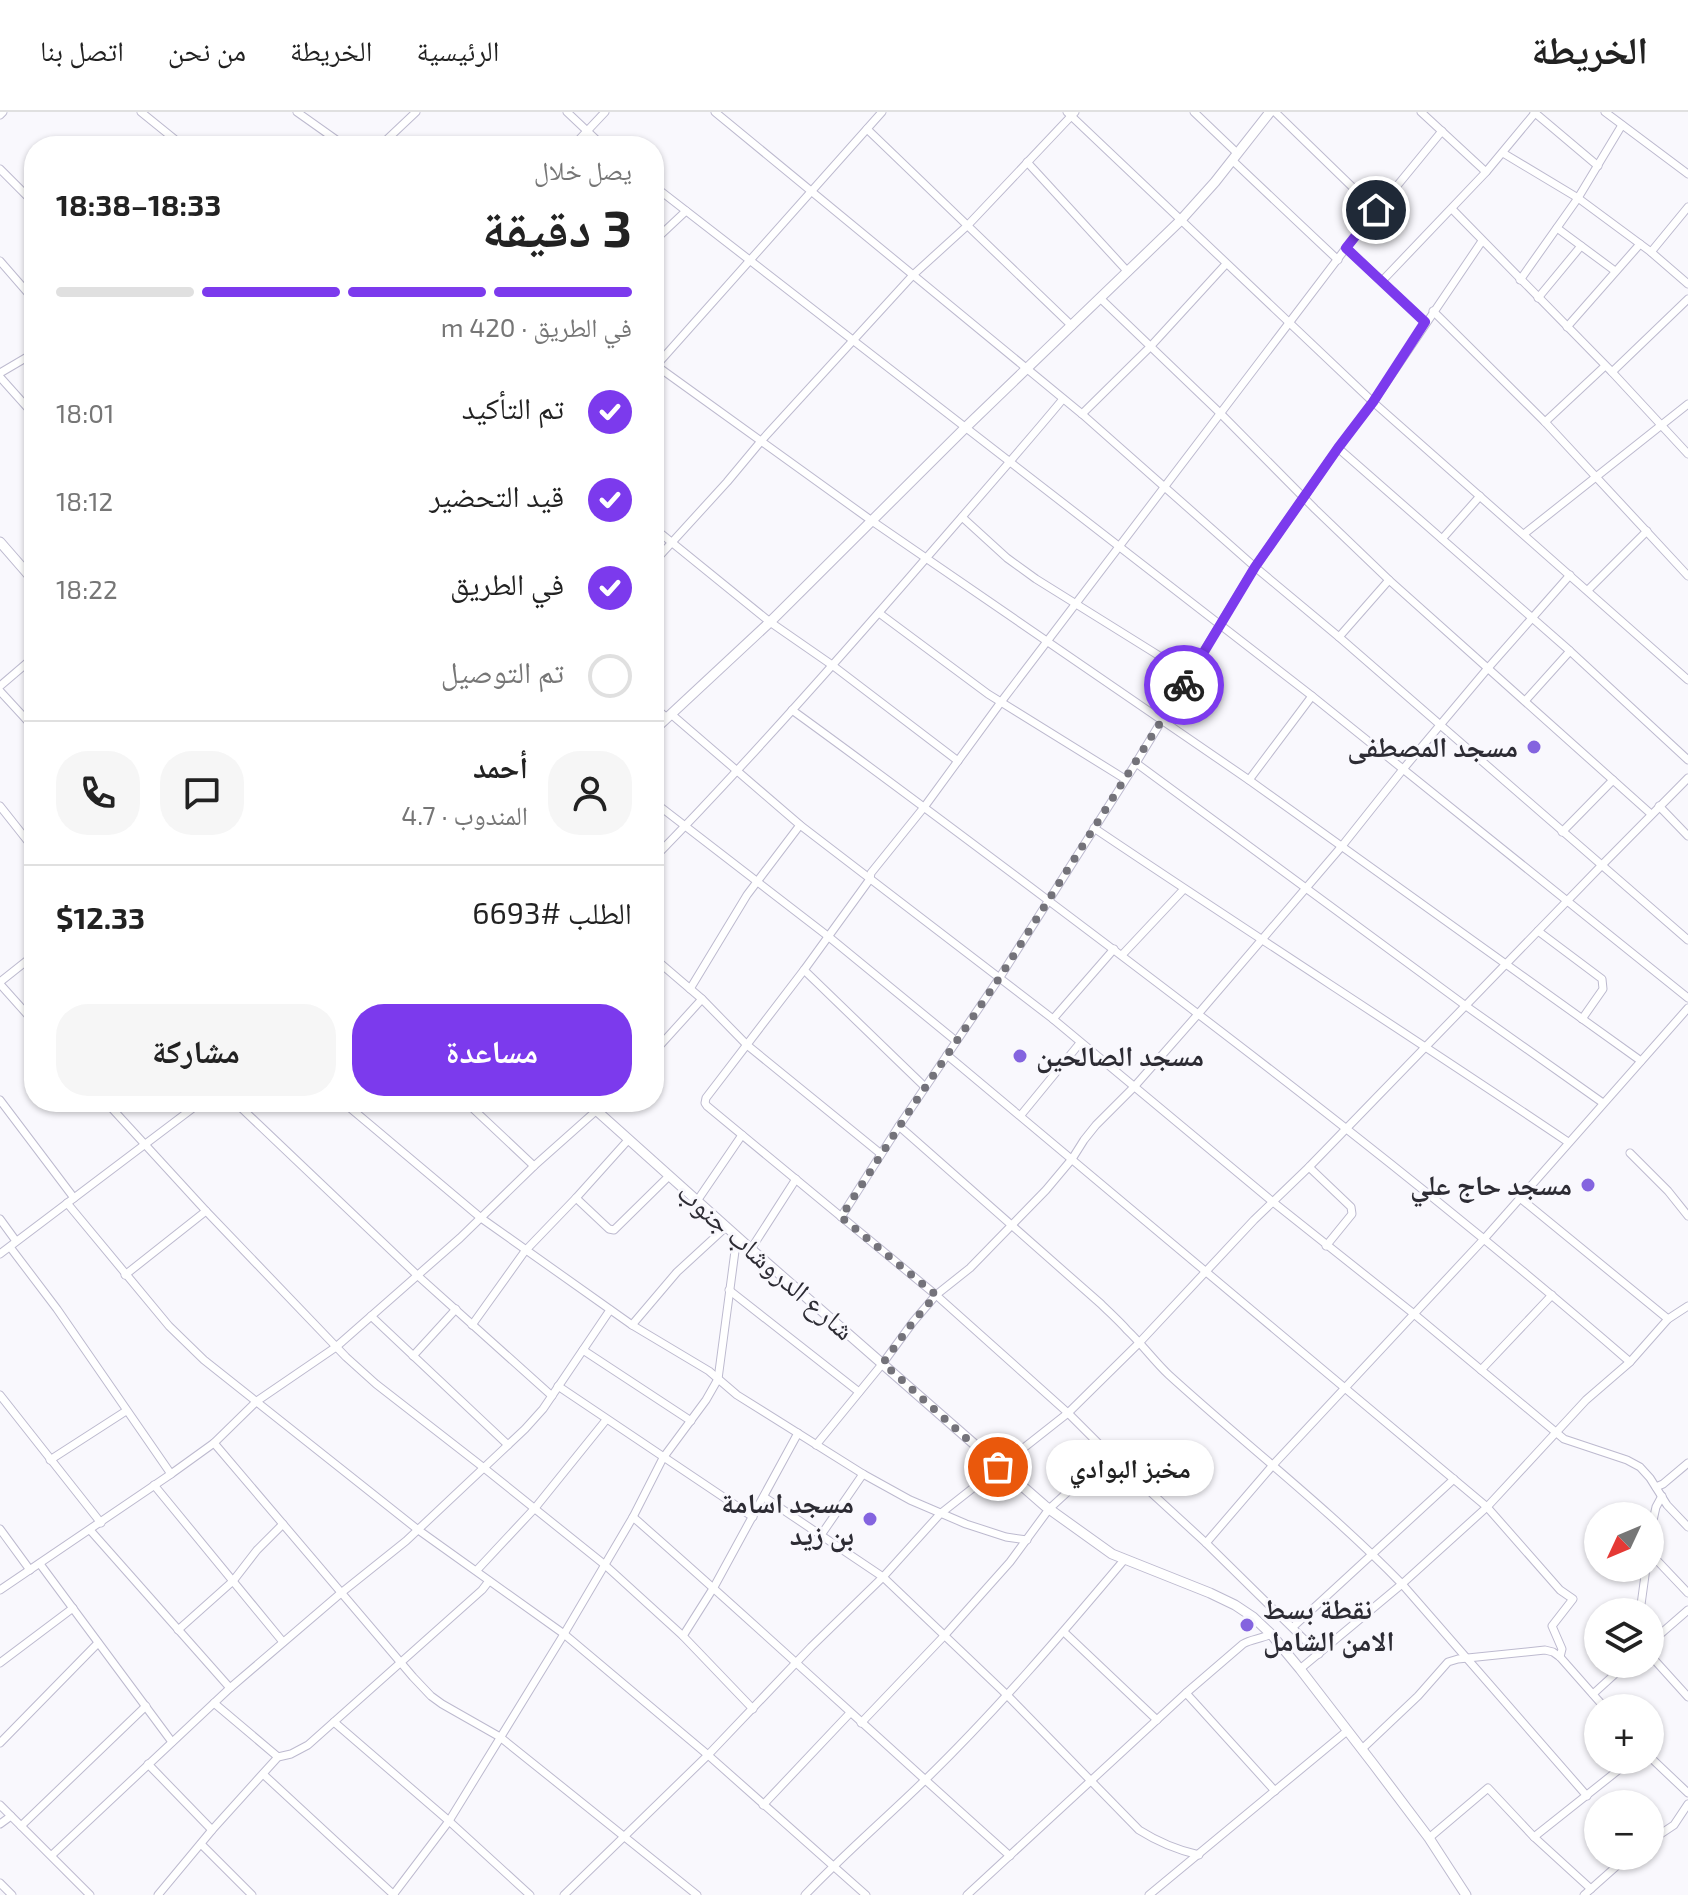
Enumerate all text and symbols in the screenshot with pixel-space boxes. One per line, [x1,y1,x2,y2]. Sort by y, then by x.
text: الخريطة [1531,26,1648,72]
text: اتصل بنا [40,33,124,67]
text: من نحن [168,33,246,67]
text: الخريطة [290,33,372,67]
text: الرئيسية [416,33,499,67]
text: يصل خلال [534,154,632,185]
pin [1342,176,1410,244]
text: 18:33–18:38 [56,186,221,222]
icon: home [1354,188,1398,232]
text: 3 دقيقة [482,195,632,257]
text: في الطريق · 420 m [441,311,632,342]
text: تم التأكيد [462,389,564,425]
icon: check [588,390,632,434]
text: 18:01 [56,397,114,428]
text: قيد التحضير [429,477,564,513]
icon: check [588,478,632,522]
text: 18:12 [56,485,113,516]
text: في الطريق [450,565,564,601]
icon: check [588,566,632,610]
text: 18:22 [56,573,118,604]
courier [1144,645,1224,725]
text: تم التوصيل [441,653,564,689]
icon: bike [1162,663,1206,707]
place label: مسجد المصطفى [1347,729,1518,765]
marker: مسجد المصطفى [1525,738,1543,756]
text: أحمد [473,748,528,784]
button: phone [56,751,140,835]
button: chat [160,751,244,835]
button: person [548,751,632,835]
text: المندوب · 4.7 [401,799,528,830]
text: الطلب #6693 [472,894,632,930]
text: $12.33 [56,899,145,935]
button: مشاركة [56,1004,336,1096]
button: مساعدة [352,1004,632,1096]
place label: مسجد الصالحين [1036,1038,1204,1074]
marker: مسجد الصالحين [1011,1047,1029,1065]
place label: مسجد حاج علي [1410,1167,1572,1208]
street label: شارع الدروشاب جنوب [670,1174,862,1348]
marker: مسجد حاج علي [1579,1176,1597,1194]
pin [964,1433,1032,1501]
callout: مخبز البوادي [1046,1439,1214,1495]
icon: bag [976,1445,1020,1489]
text: مخبز البوادي [1069,1452,1191,1483]
place label: مسجد اسامة بن زيد [721,1485,854,1553]
north arrow [1584,1502,1664,1582]
map controls [1584,1502,1664,1870]
marker: مسجد اسامة بن زيد [861,1510,879,1528]
place label: نقطة بسط الامن الشامل [1263,1591,1394,1659]
button: layers [1584,1598,1664,1678]
marker: نقطة بسط الامن الشامل [1238,1616,1256,1634]
button: + [1584,1694,1664,1774]
button: − [1584,1790,1664,1870]

